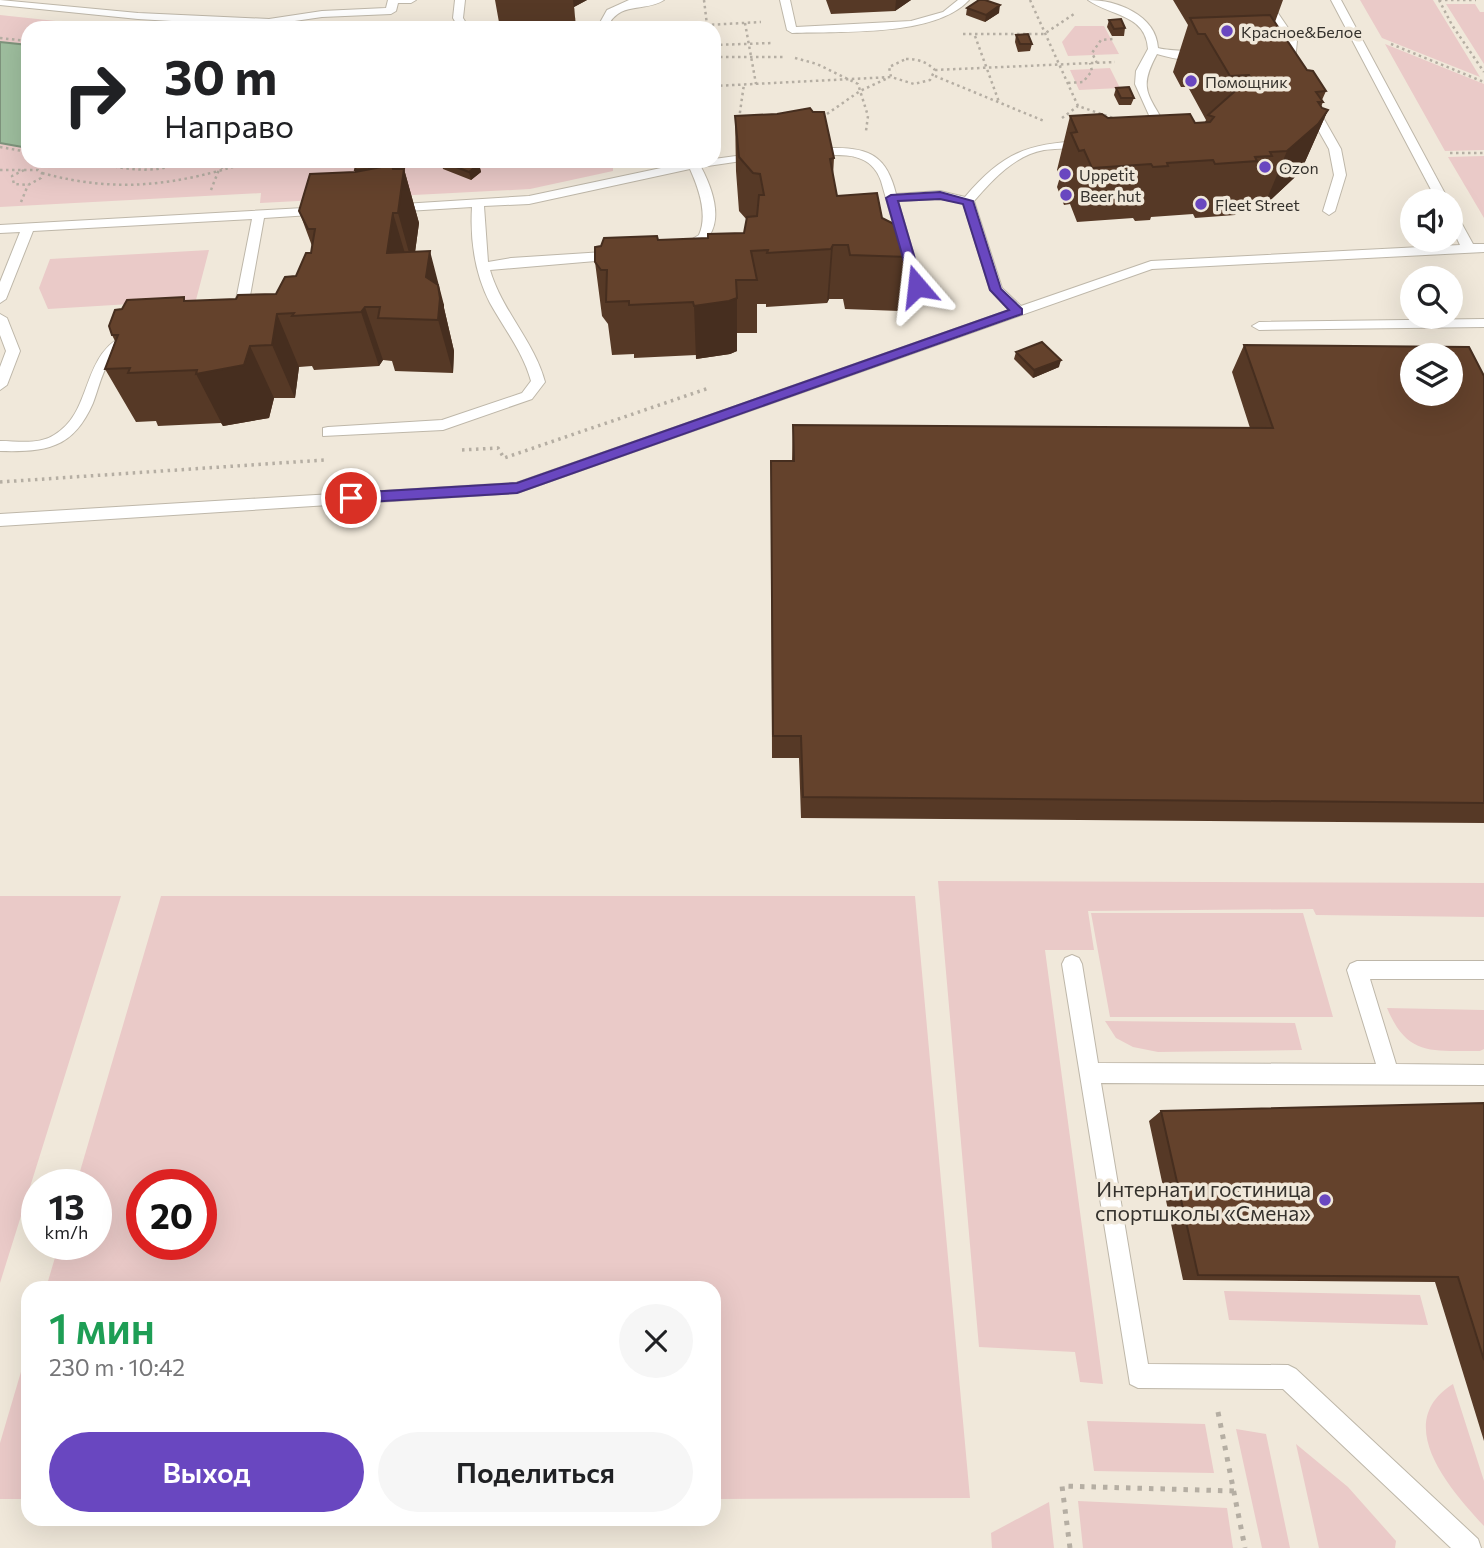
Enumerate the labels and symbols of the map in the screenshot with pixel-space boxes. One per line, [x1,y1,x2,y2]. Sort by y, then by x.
place label: Красное&Белое [1241,22,1362,41]
marker: Красное&Белое [1219,23,1235,39]
place label: Помощник [1205,72,1288,91]
marker: Помощник [1183,73,1199,89]
place label: Ozon [1279,158,1319,177]
marker: Ozon [1257,159,1273,175]
place label: Uppetit [1079,165,1136,184]
marker: Uppetit [1057,166,1073,182]
place label: Beer hut [1080,186,1142,205]
marker: Beer hut [1058,187,1074,203]
place label: Fleet Street [1215,195,1300,214]
marker: Fleet Street [1193,196,1209,212]
position arrow [880,249,954,323]
pin [321,468,381,528]
speed limit sign: 20 [126,1169,217,1260]
place label: Интернат и гостиница спортшколы «Смена» [1095,1176,1311,1225]
marker: Интернат и гостиница спортшколы «Смена» [1317,1192,1333,1208]

